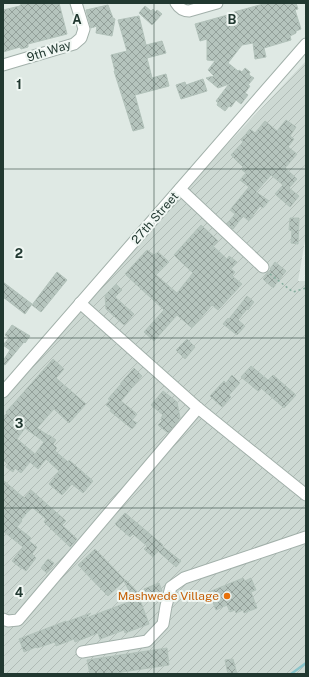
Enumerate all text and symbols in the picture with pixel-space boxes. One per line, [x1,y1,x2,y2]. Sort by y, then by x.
text: A [72,12,82,27]
text: B [228,12,237,27]
street label: 9th Way [25,37,73,65]
text: 1 [16,77,22,92]
street label: 27th Street [129,189,181,247]
text: 2 [15,246,23,261]
text: 3 [15,416,24,431]
text: 4 [15,585,24,600]
place label: Mashwede Village [118,589,219,603]
marker: Mashwede Village [222,591,232,601]

